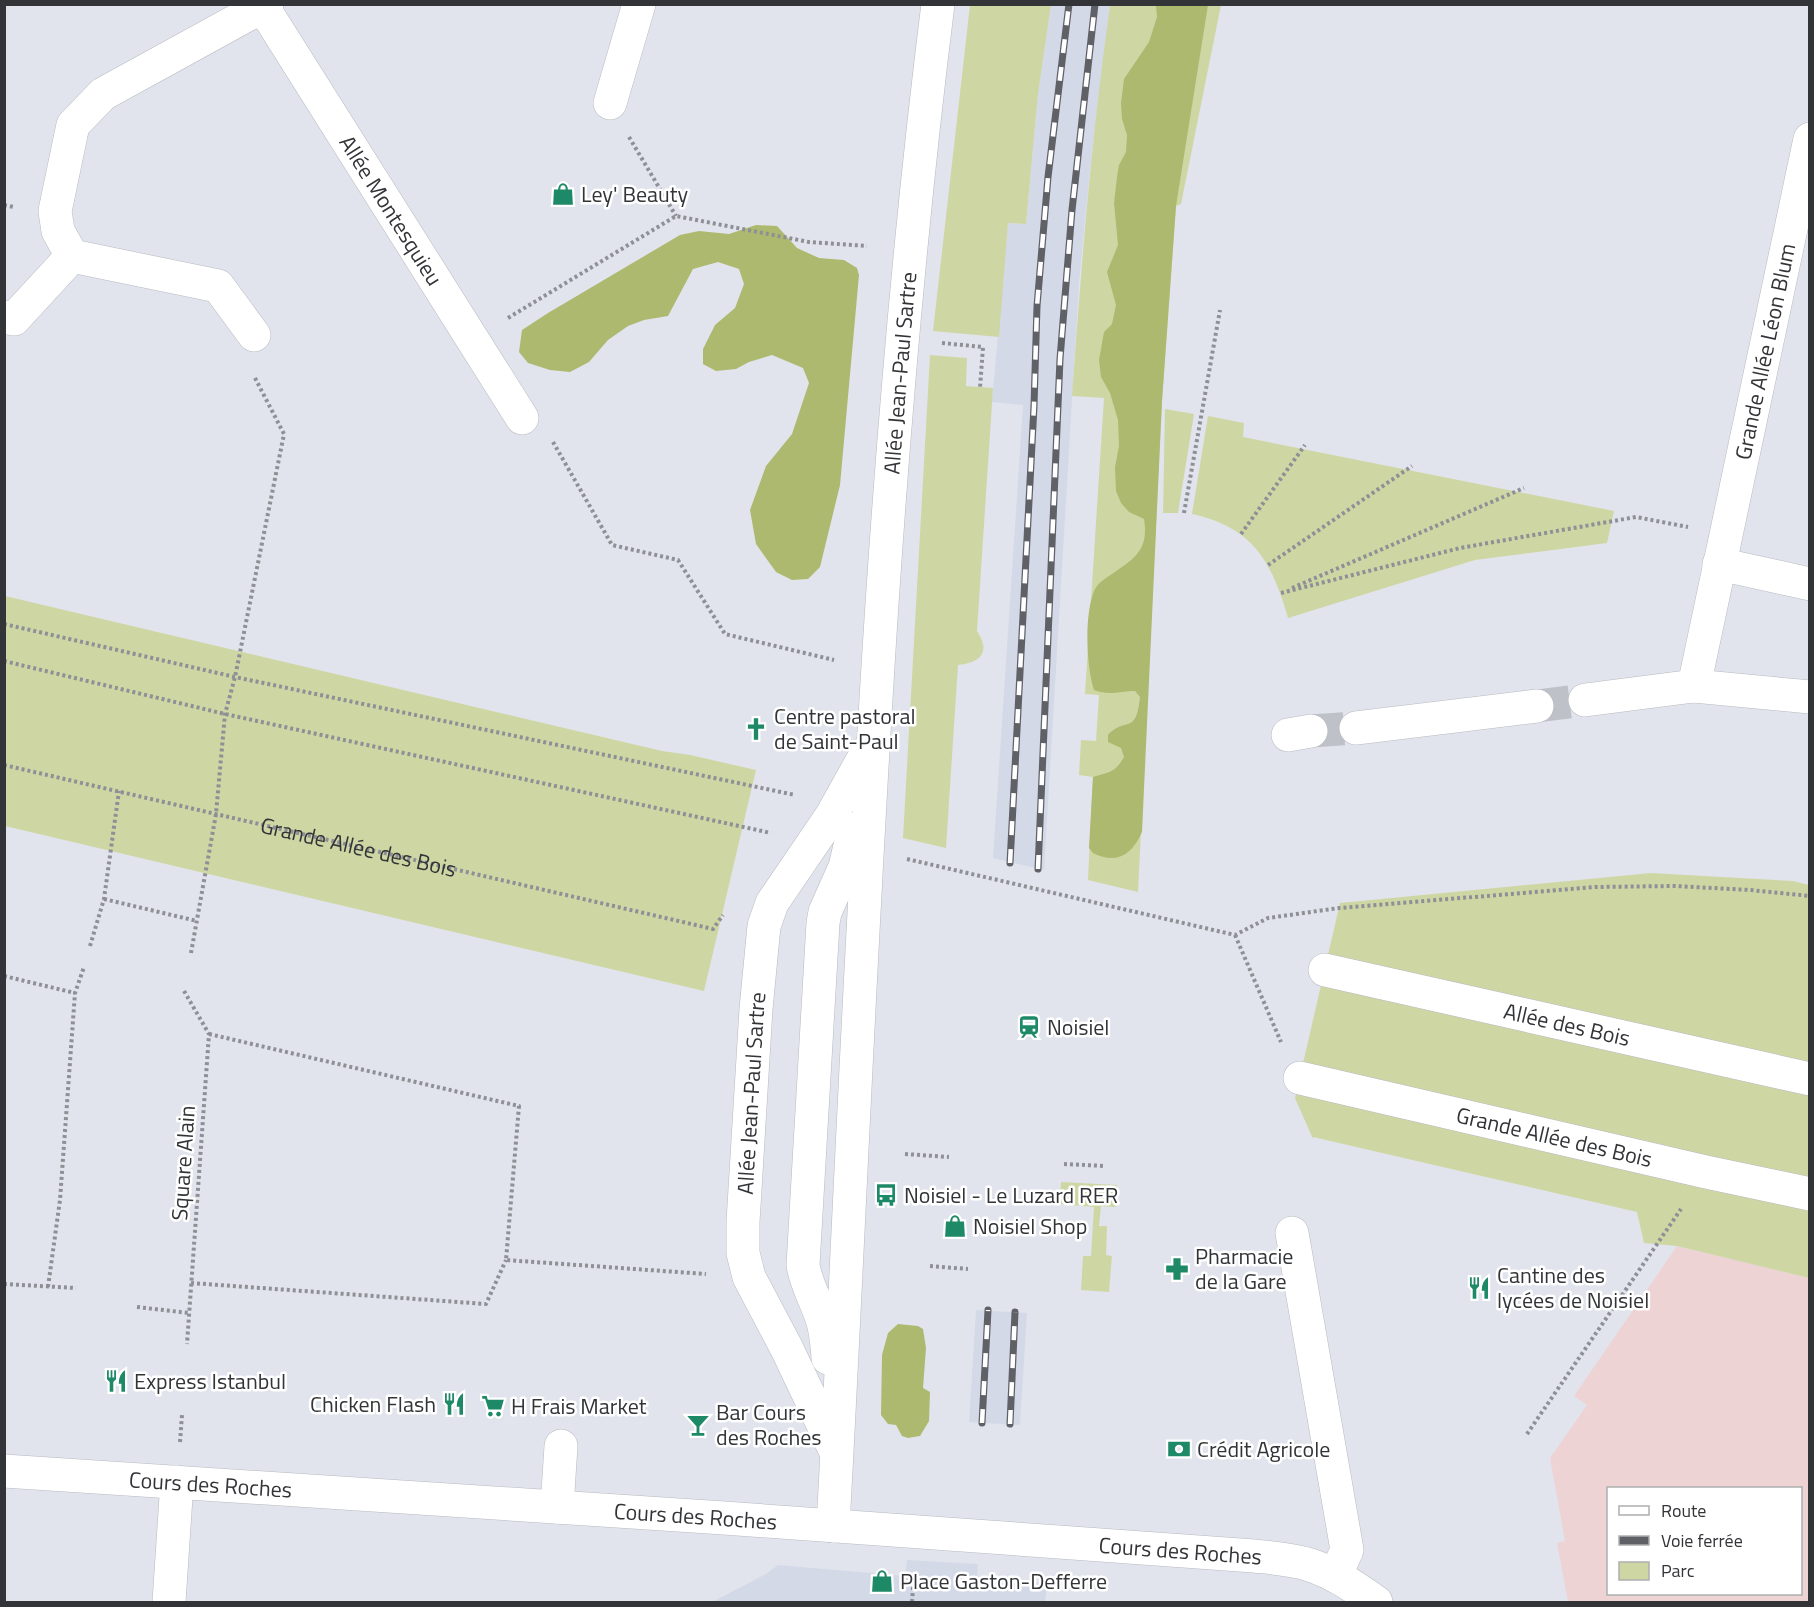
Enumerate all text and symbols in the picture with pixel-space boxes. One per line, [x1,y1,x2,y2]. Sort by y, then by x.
street label: Allée Montesquieu [331,129,451,292]
place label: Ley' Beauty [581,177,688,211]
shop icon: Ley' Beauty [550,181,576,207]
street label: Grande Allée Léon Blum [1725,240,1804,463]
street label: Allée Jean-Paul Sartre [874,270,925,475]
place label: Centre pastoral de Saint-Paul [774,699,916,758]
church icon: Centre pastoral de Saint-Paul [743,716,769,742]
street label: Grande Allée des Bois [257,808,460,886]
street label: Allée Jean-Paul Sartre [728,990,775,1195]
street label: Allée des Bois [1501,994,1633,1055]
place label: Noisiel [1047,1010,1109,1044]
station icon: Noisiel [1016,1014,1042,1040]
street label: Grande Allée des Bois [1453,1098,1656,1176]
street label: Square Alain [162,1104,204,1222]
place label: Noisiel - Le Luzard RER [904,1178,1118,1212]
bus stop icon: Noisiel - Le Luzard RER [873,1182,899,1208]
place label: Noisiel Shop [973,1209,1087,1243]
shop icon: Noisiel Shop [942,1213,968,1239]
place label: Pharmacie de la Gare [1195,1239,1293,1298]
pharmacy icon: Pharmacie de la Gare [1164,1256,1190,1282]
place label: Cantine des lycées de Noisiel [1497,1258,1649,1317]
restaurant icon: Cantine des lycées de Noisiel [1466,1275,1492,1301]
place label: Express Istanbul [134,1364,286,1398]
restaurant icon: Express Istanbul [103,1368,129,1394]
place label: Chicken Flash [310,1387,436,1421]
place label: H Frais Market [511,1389,647,1423]
restaurant icon: Chicken Flash [441,1391,467,1417]
supermarket icon: H Frais Market [480,1393,506,1419]
place label: Bar Cours des Roches [716,1395,822,1454]
bar icon: Bar Cours des Roches [685,1412,711,1438]
place label: Crédit Agricole [1197,1432,1330,1466]
bank icon: Crédit Agricole [1166,1436,1192,1462]
street label: Cours des Roches [128,1462,293,1507]
legend [1607,1487,1802,1595]
street label: Cours des Roches [613,1494,778,1539]
text: Route [1661,1497,1706,1524]
text: Voie ferrée [1661,1527,1743,1554]
street label: Cours des Roches [1098,1528,1263,1574]
text: Parc [1661,1557,1695,1584]
place label: Place Gaston-Defferre [900,1564,1107,1598]
shop icon: Place Gaston-Defferre [869,1568,895,1594]

